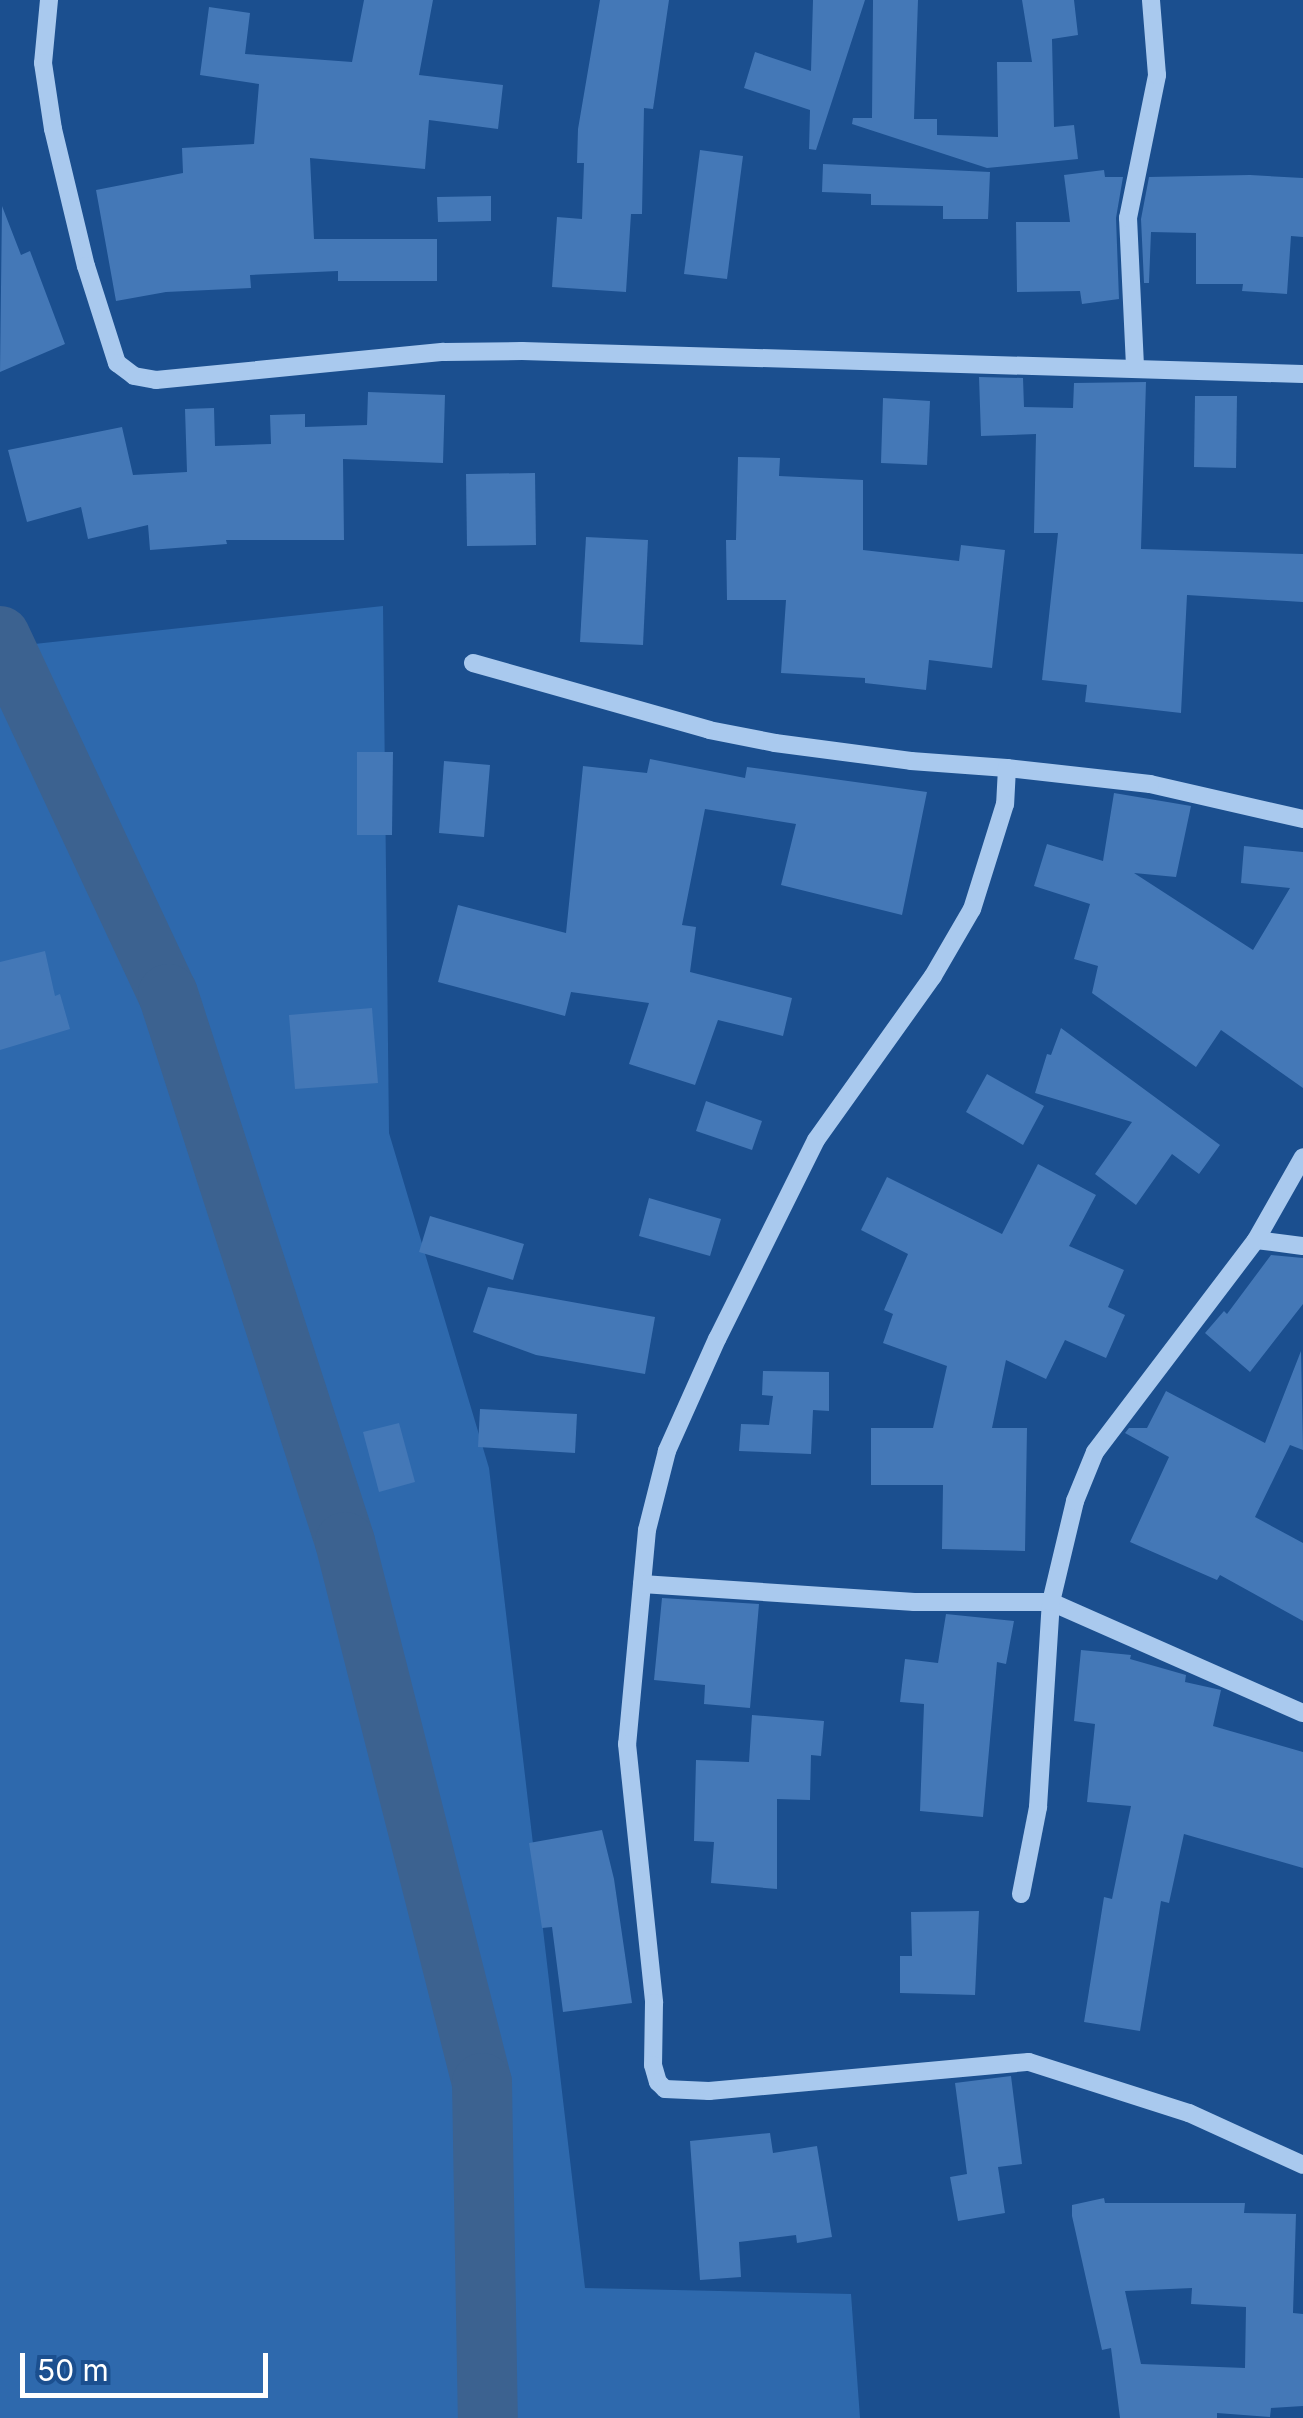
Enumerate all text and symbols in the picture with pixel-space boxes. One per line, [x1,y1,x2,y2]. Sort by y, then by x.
scale bar [25,2333,272,2395]
text: 50 m [37,2352,109,2388]

